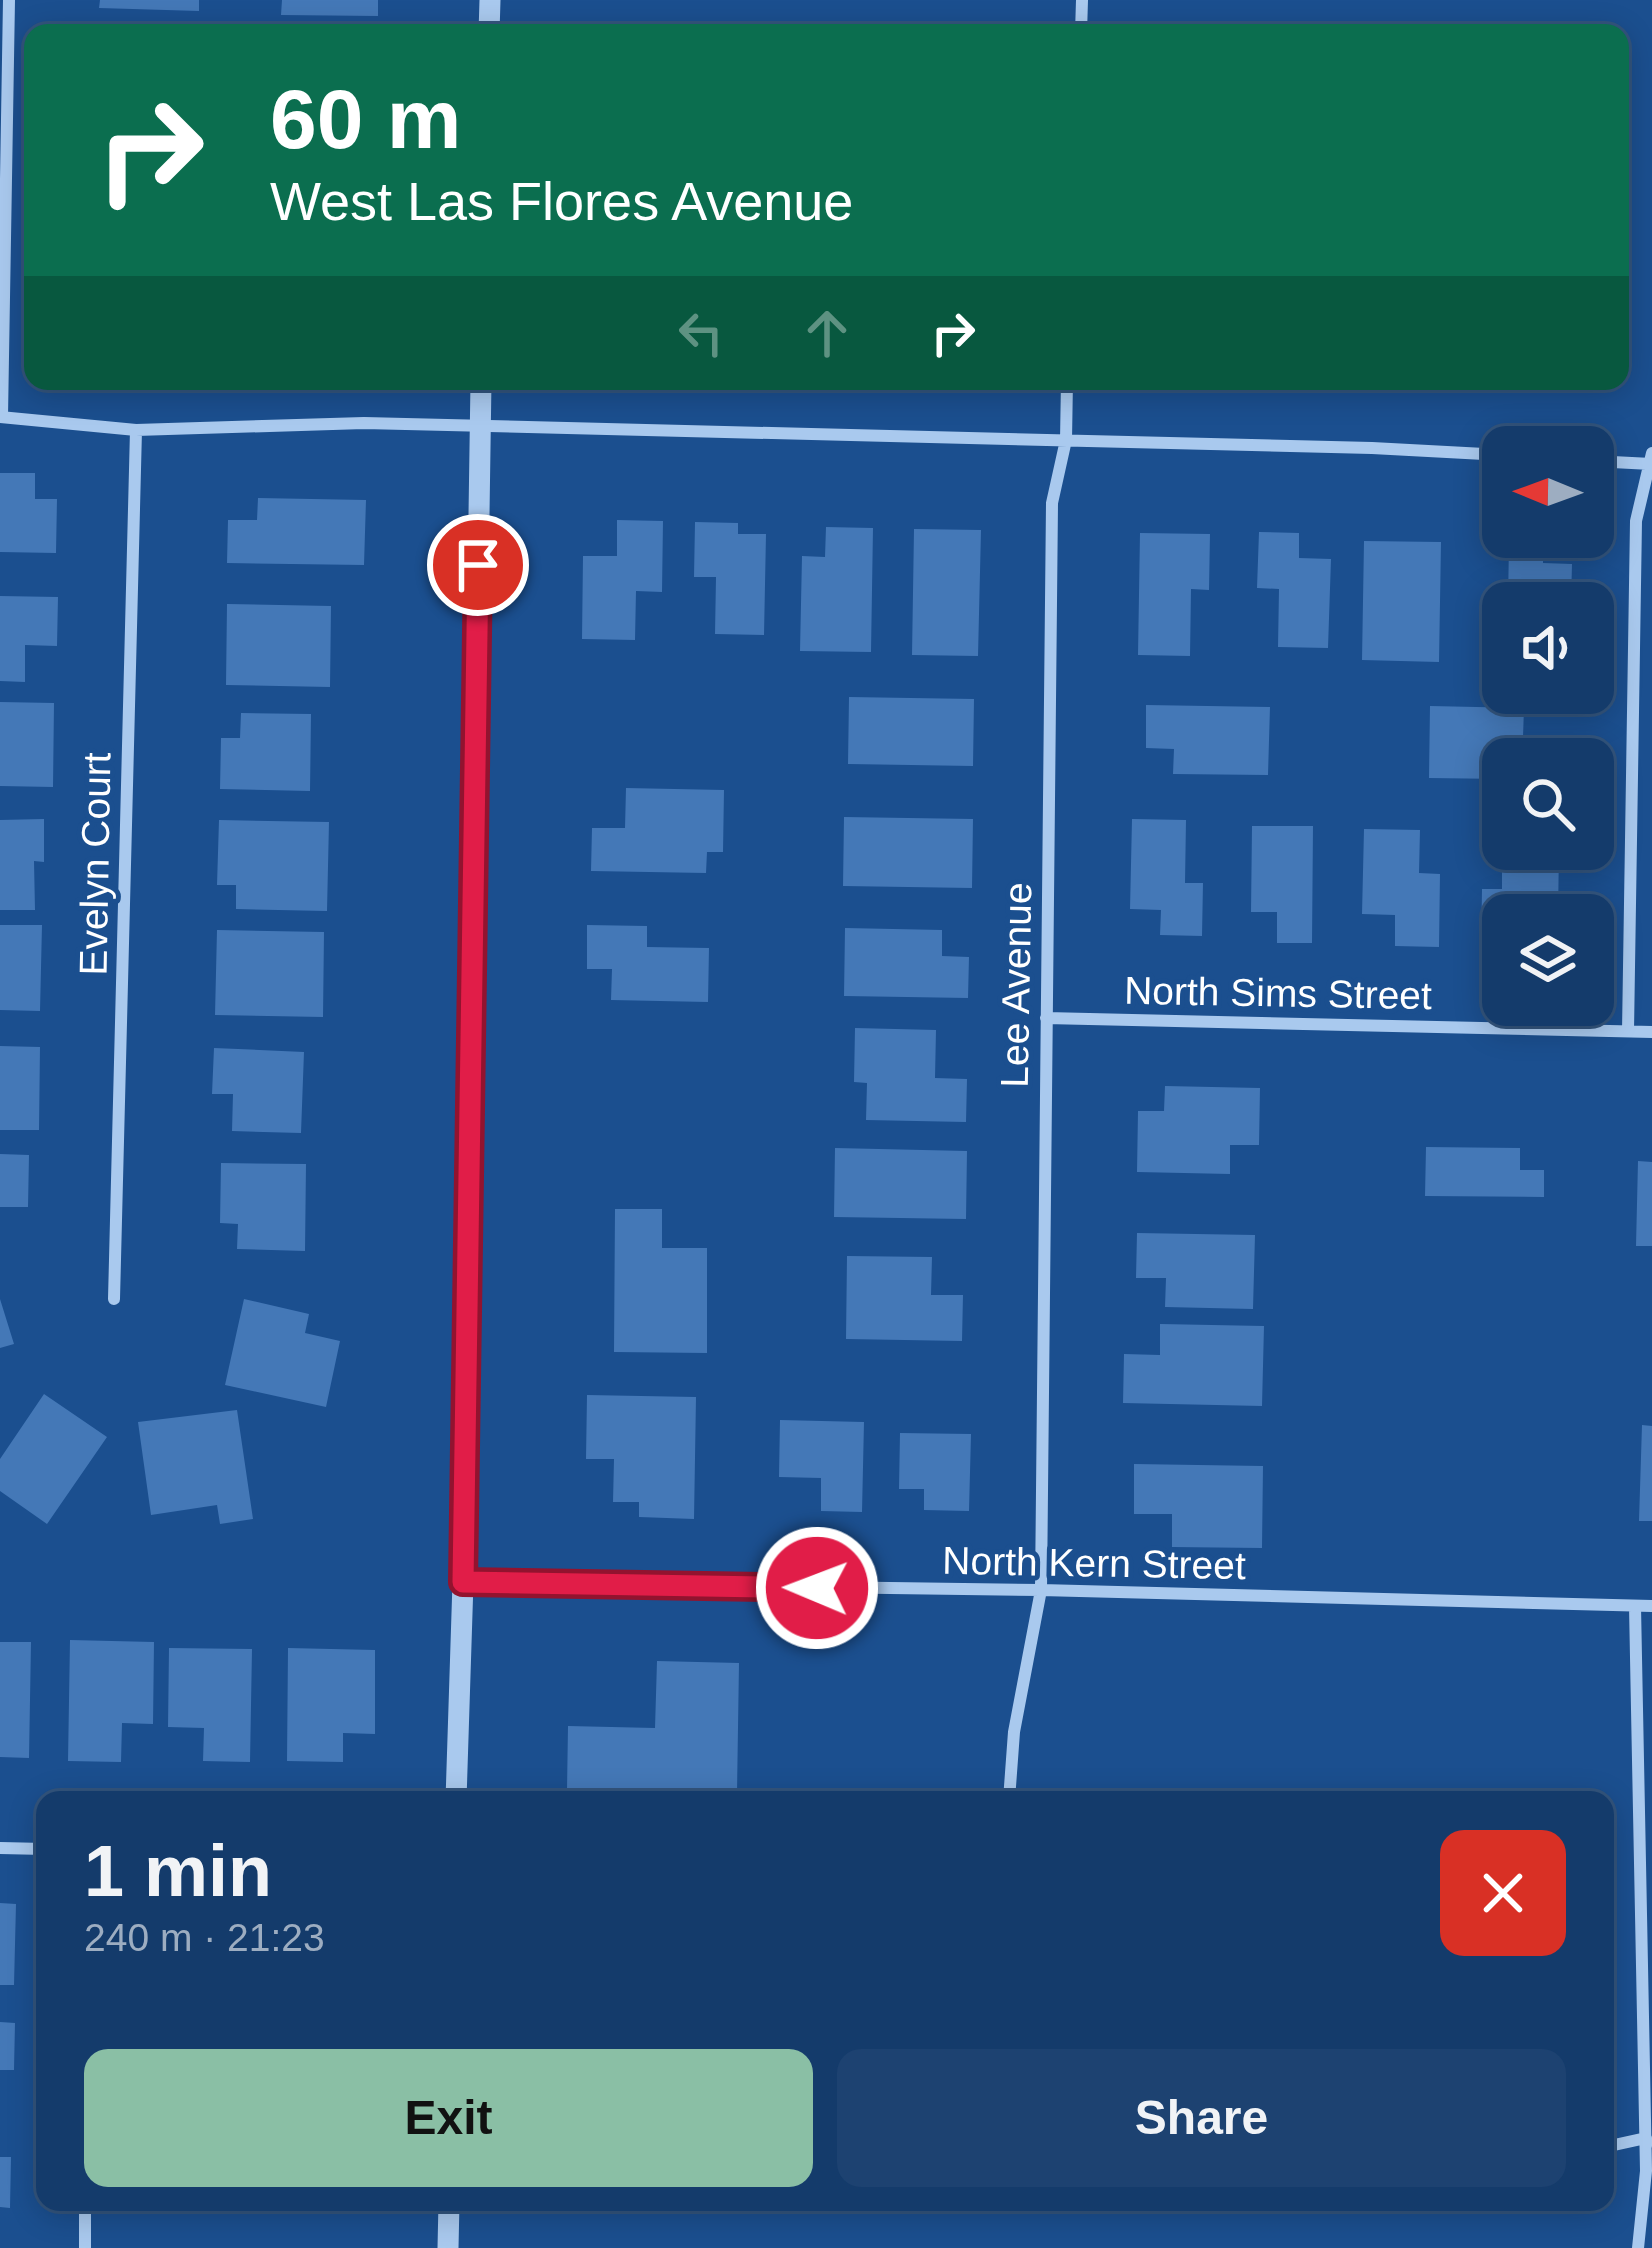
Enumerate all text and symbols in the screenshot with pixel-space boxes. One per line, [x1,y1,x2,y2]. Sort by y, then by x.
icon: right [72,72,228,228]
text: 60 m [270,72,461,166]
text: West Las Flores Avenue [270,171,853,231]
icon: left [668,300,734,366]
icon: ahead [794,300,860,366]
icon: right [920,300,986,366]
north arrow [1482,426,1614,558]
map controls [1482,426,1614,1026]
pin [427,514,529,616]
icon: arrive [445,532,511,598]
button: sound [1482,582,1614,714]
button: search [1482,738,1614,870]
street label: Evelyn Court [72,752,118,976]
street label: Lee Avenue [993,882,1039,1088]
button: layers [1482,894,1614,1026]
street label: North Sims Street [1124,969,1432,1017]
position arrow [754,1525,880,1651]
street label: North Kern Street [942,1539,1246,1587]
button: close [1440,1830,1566,1956]
text: 1 min [84,1831,272,1911]
text: 240 m · 21:23 [84,1916,325,1959]
button: Exit [84,2049,813,2187]
button: Share [837,2049,1566,2187]

